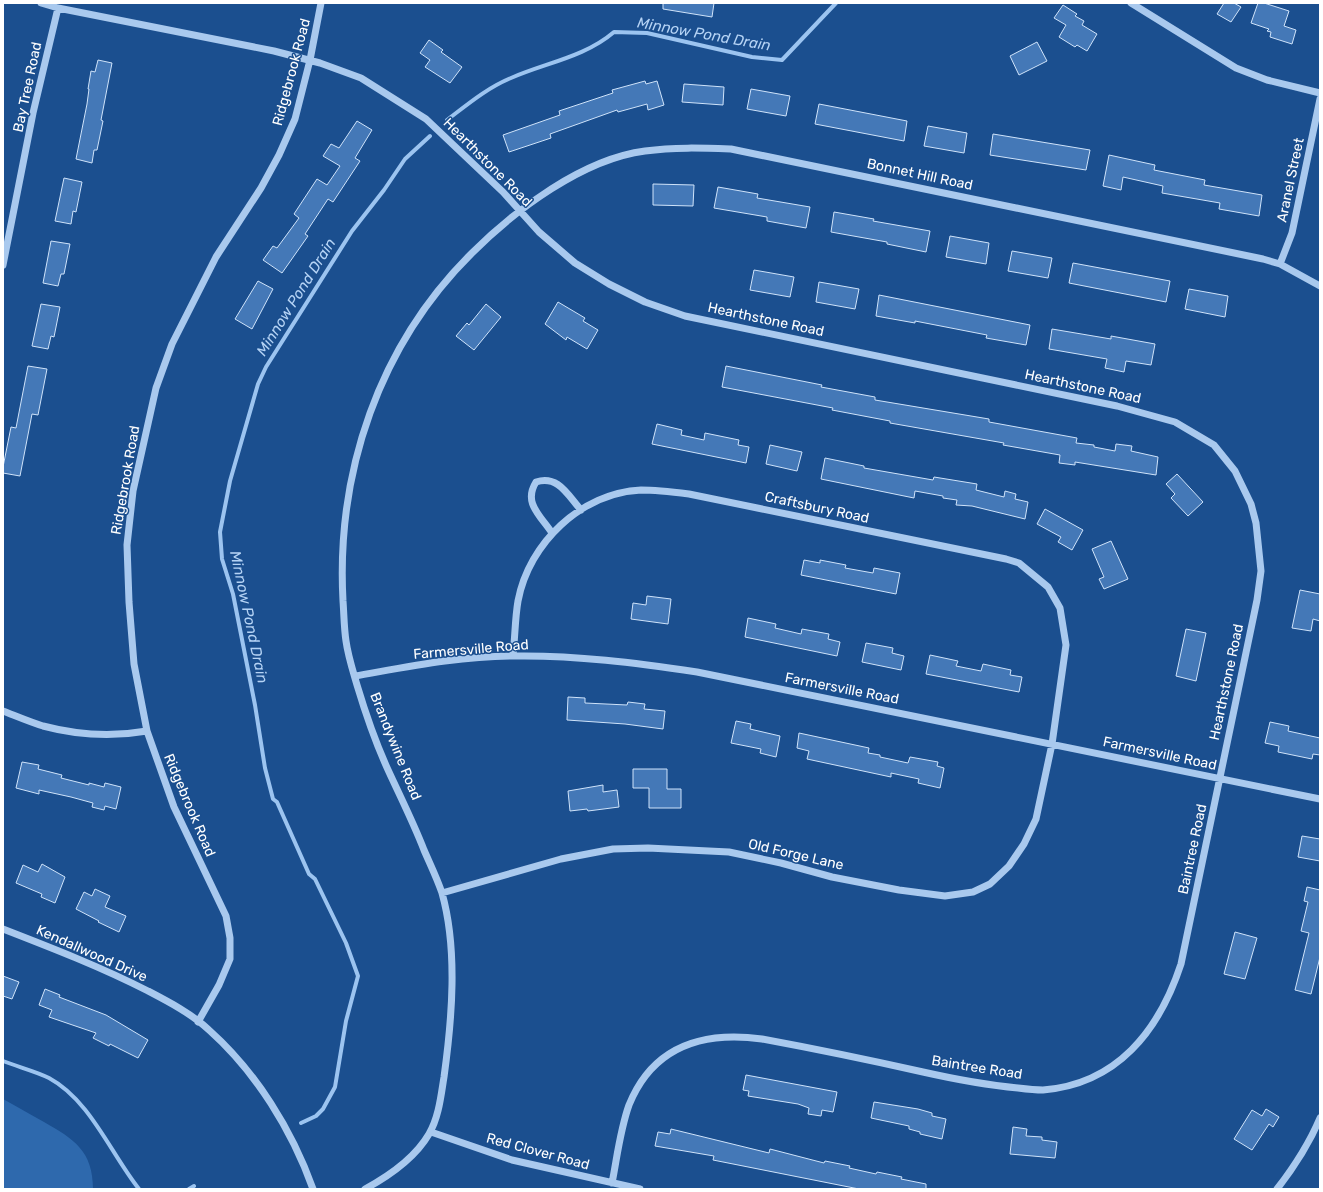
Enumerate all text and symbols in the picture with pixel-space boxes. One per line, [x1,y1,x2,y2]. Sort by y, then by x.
water label: Minnow Pond Drain [636,13,772,55]
street label: Ridgebrook Road [269,17,314,128]
street label: Bay Tree Road [10,40,45,134]
street label: Hearthstone Road [440,114,536,210]
street label: Aranel Street [1273,136,1308,224]
street label: Bonnet Hill Road [865,155,974,194]
water label: Minnow Pond Drain [253,235,339,359]
street label: Hearthstone Road [706,299,826,340]
street label: Hearthstone Road [1023,366,1143,407]
street label: Ridgebrook Road [108,424,143,536]
street label: Craftsbury Road [763,488,871,527]
water label: Minnow Pond Drain [226,549,272,685]
street label: Hearthstone Road [1206,622,1247,742]
street label: Farmersville Road [413,636,529,663]
street label: Farmersville Road [783,669,900,708]
street label: Brandywine Road [366,690,425,802]
street label: Farmersville Road [1102,733,1218,774]
street label: Ridgebrook Road [160,751,219,859]
street label: Baintree Road [1175,802,1210,896]
street label: Old Forge Lane [747,835,845,874]
street label: Kendallwood Drive [34,921,150,986]
street label: Baintree Road [930,1052,1024,1083]
street label: Red Clover Road [484,1130,591,1173]

